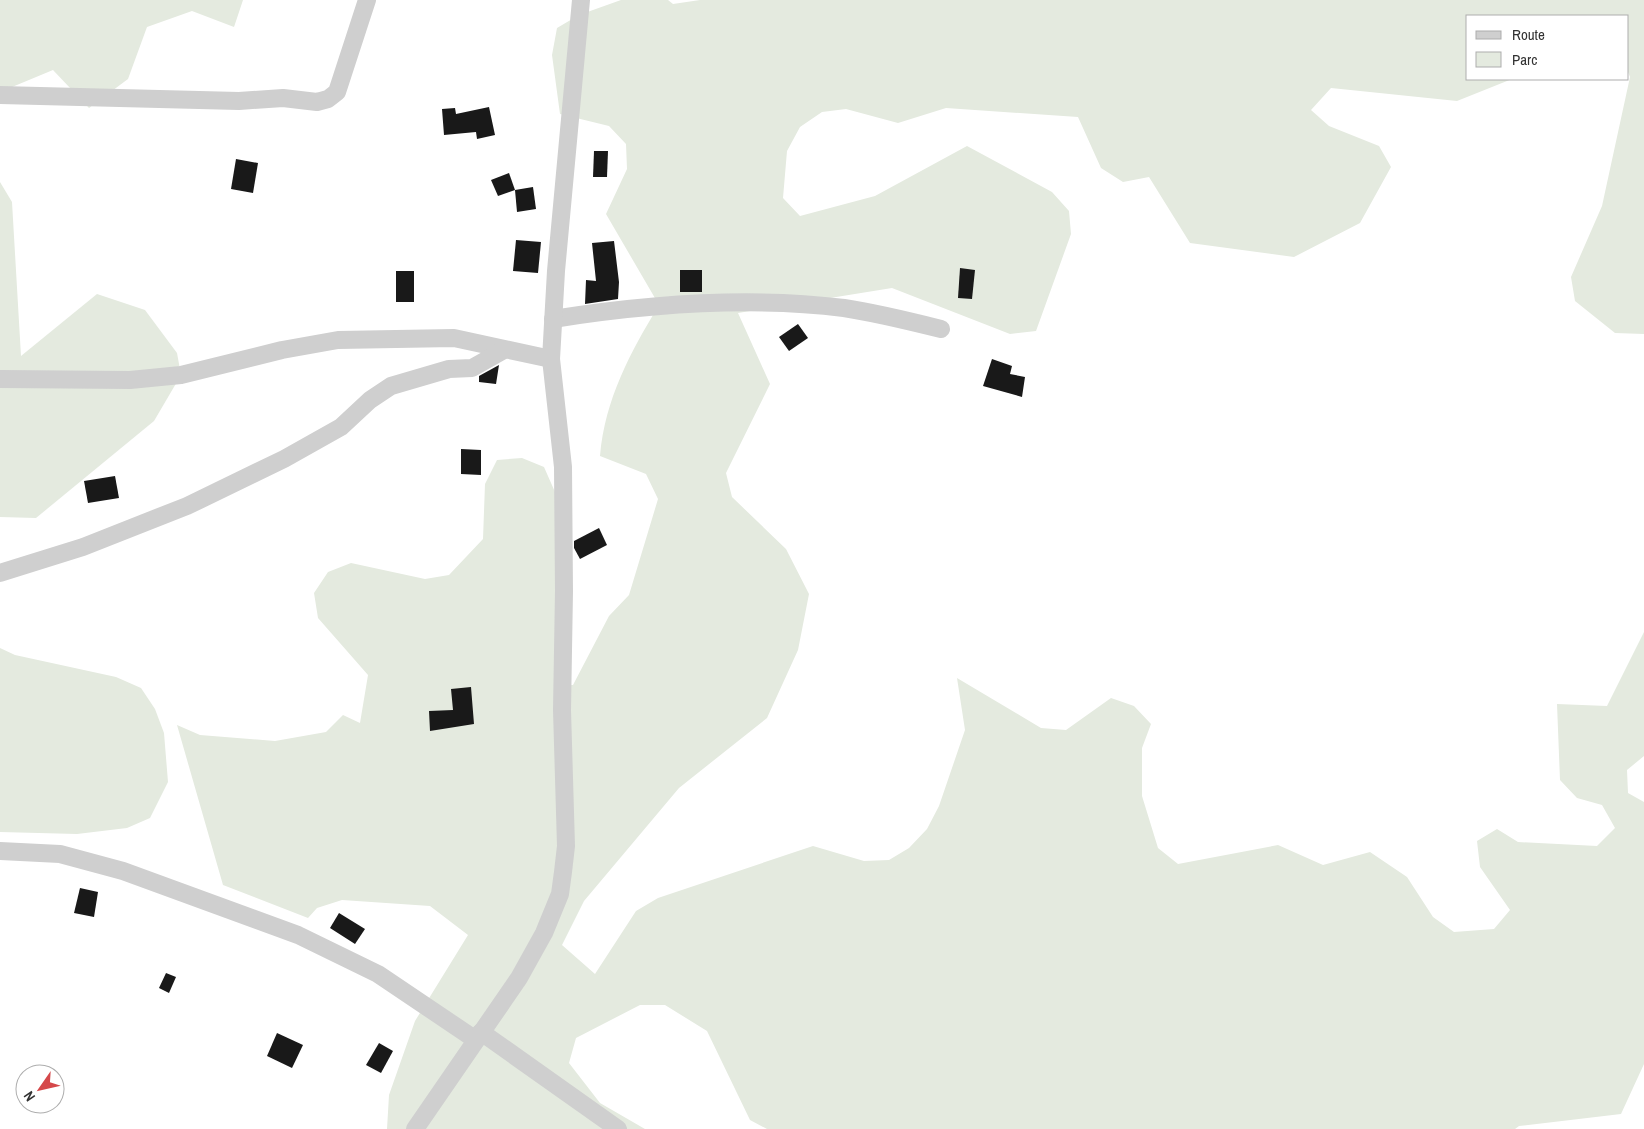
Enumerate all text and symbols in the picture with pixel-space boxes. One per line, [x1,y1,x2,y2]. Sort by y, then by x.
legend [1466,15,1629,80]
text: Route [1512,24,1545,45]
text: Parc [1512,49,1537,70]
north arrow [15,1064,65,1114]
text: N [19,1088,39,1105]

